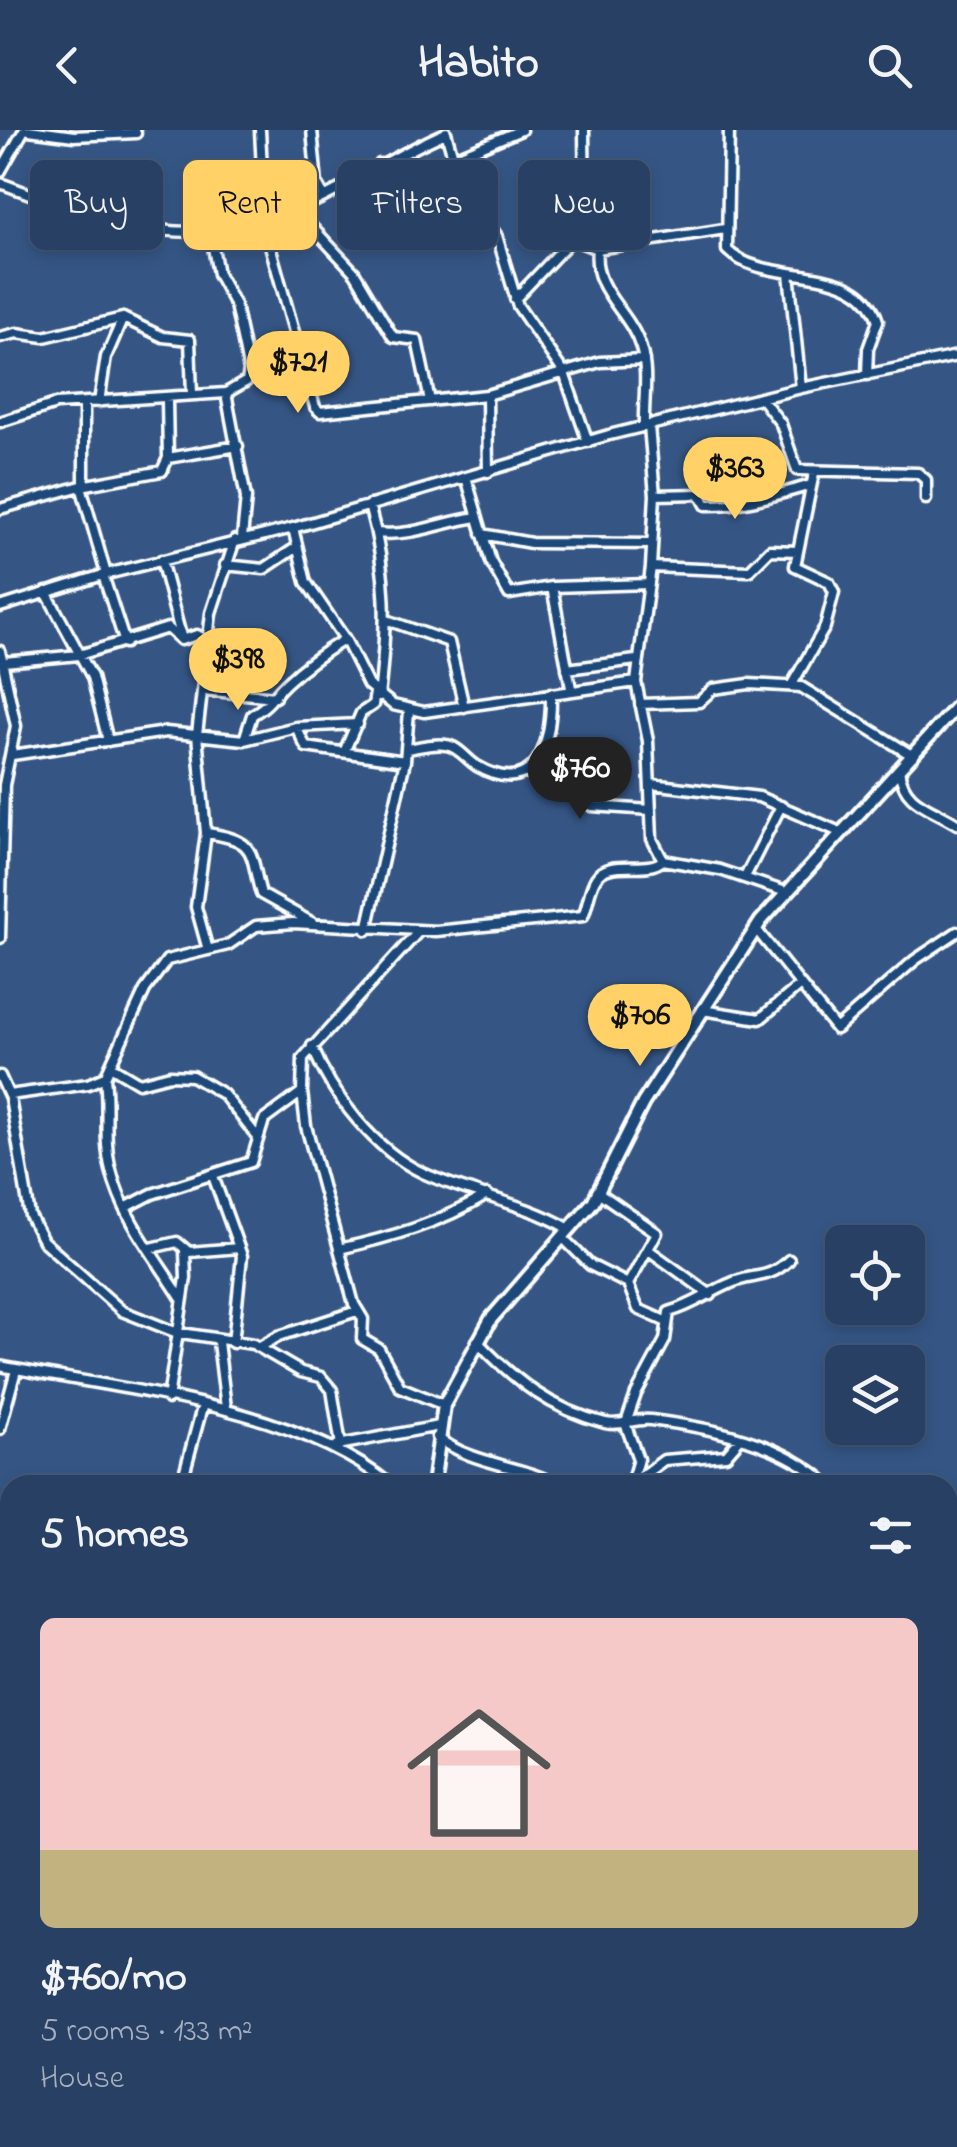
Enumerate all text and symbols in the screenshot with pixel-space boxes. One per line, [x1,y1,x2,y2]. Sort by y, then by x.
text: Habito [418,32,539,98]
icon: back [40,38,95,93]
icon: search [862,38,917,93]
chip: Buy [30,160,163,250]
chip: Rent [183,160,317,250]
chip: Filters [337,160,498,250]
chip: New [518,160,650,250]
pin: $721 [239,331,357,416]
text: $721 [269,340,327,387]
pin: $363 [676,437,794,522]
text: $363 [705,446,765,493]
pin: $398 [179,628,297,713]
text: $398 [211,637,265,684]
pin: $760 [521,737,639,822]
text: $760 [550,746,610,793]
pin: $706 [581,984,699,1069]
text: $706 [610,993,670,1040]
map controls [825,1225,925,1445]
button: locate [825,1225,925,1325]
button: layers [825,1345,925,1445]
text: 5 homes [40,1505,189,1566]
icon: filters [863,1508,918,1563]
icon: home [389,1683,569,1863]
text: $760/mo [40,1948,187,2009]
text: 5 rooms · 133 m² [40,2009,252,2056]
text: House [40,2056,124,2103]

